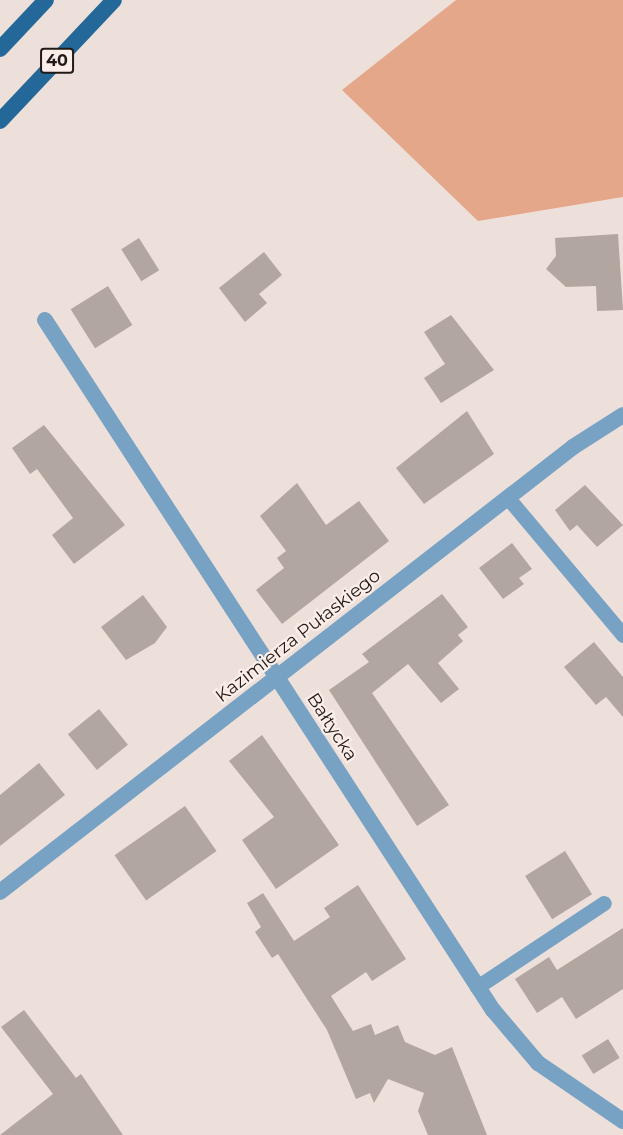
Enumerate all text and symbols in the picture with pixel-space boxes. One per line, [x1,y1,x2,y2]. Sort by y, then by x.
road number: 40 [39,48,75,74]
street label: Kazimierza Pułaskiego [211,565,385,707]
street label: Bałtycka [302,689,362,765]

